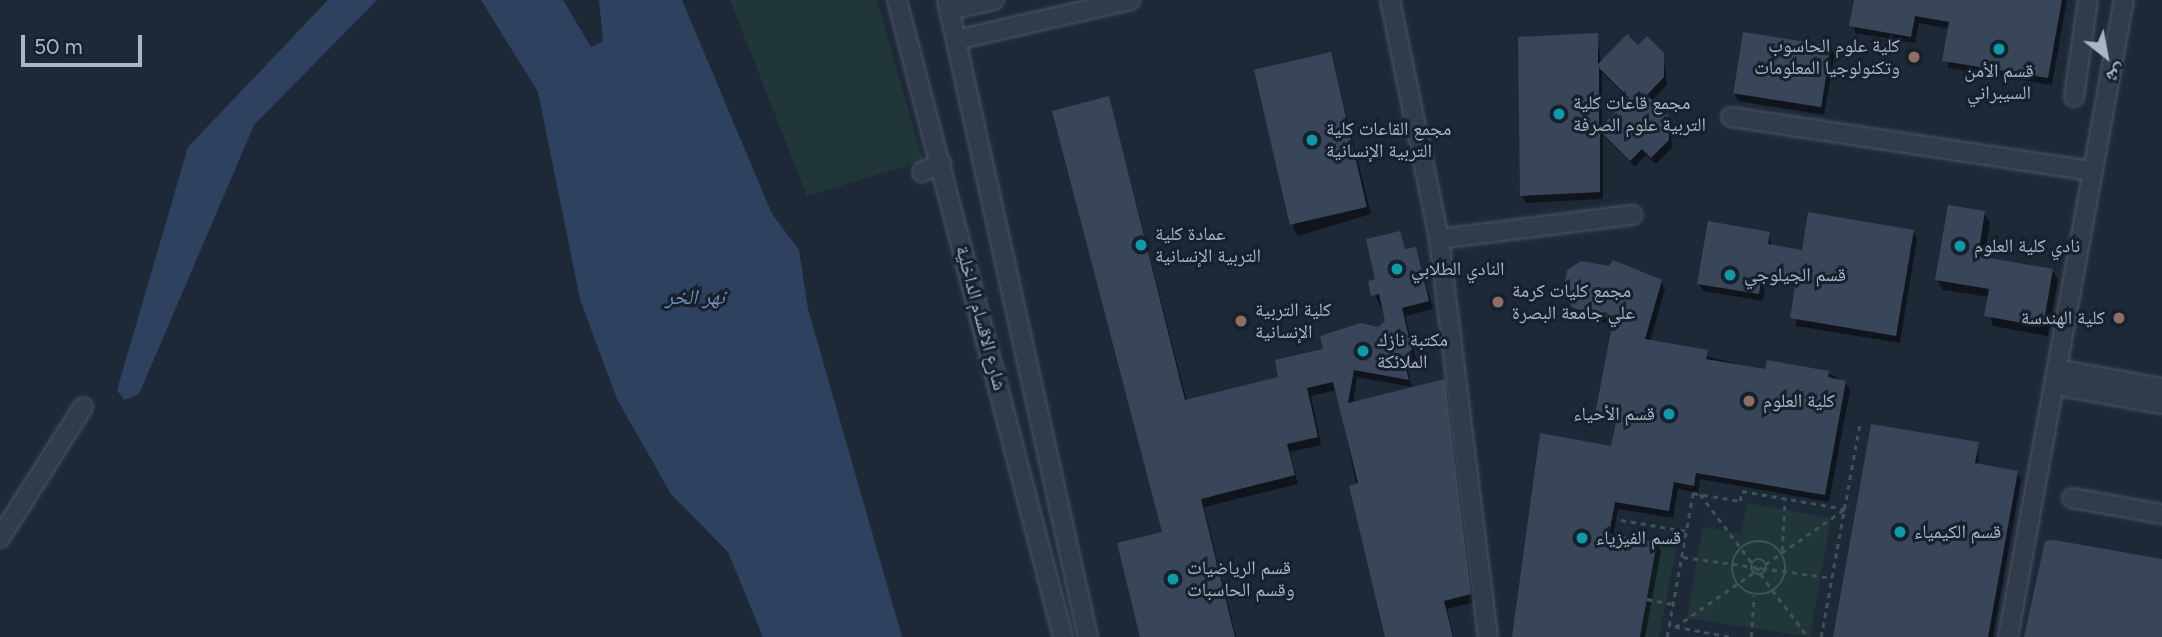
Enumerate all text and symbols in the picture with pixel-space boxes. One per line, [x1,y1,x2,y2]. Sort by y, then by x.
scale bar [24,21,145,65]
north arrow [2071,21,2141,91]
text: 50 m [34,34,83,59]
place label: كلية علوم الحاسوب وتكنولوجيا المعلومات [1754,35,1900,79]
marker: قسم الأمن السيبراني [1991,41,2007,57]
marker: كلية علوم الحاسوب وتكنولوجيا المعلومات [1906,49,1922,65]
text: ش [2103,59,2132,89]
place label: قسم الأمن السيبراني [1964,60,2034,104]
place label: مجمع قاعات كلية التربية علوم الصرفة [1573,92,1706,136]
marker: مجمع قاعات كلية التربية علوم الصرفة [1551,106,1567,122]
place label: مجمع القاعات كلية التربية الإنسانية [1326,118,1451,162]
marker: مجمع القاعات كلية التربية الإنسانية [1304,132,1320,148]
place label: عمادة كلية التربية الإنسانية [1155,223,1261,267]
place label: نادي كلية العلوم [1974,235,2080,257]
marker: عمادة كلية التربية الإنسانية [1133,237,1149,253]
marker: نادي كلية العلوم [1952,238,1968,254]
street label: شارع الاقسام الداخلية [951,243,1011,393]
place label: النادي الطلابي [1411,258,1505,280]
marker: النادي الطلابي [1389,261,1405,277]
place label: قسم الجيلوجي [1744,264,1846,286]
marker: قسم الجيلوجي [1722,267,1738,283]
place label: مجمع كليات كرمة علي جامعة البصرة [1512,280,1635,324]
water label: نهر الخر [665,284,725,310]
marker: مجمع كليات كرمة علي جامعة البصرة [1490,294,1506,310]
place label: كلية التربية الإنسانية [1255,299,1331,343]
place label: كلية الهندسة [2021,307,2105,329]
marker: كلية الهندسة [2111,310,2127,326]
marker: كلية التربية الإنسانية [1233,313,1249,329]
place label: مكتبة نازك الملائكة [1377,329,1448,373]
marker: مكتبة نازك الملائكة [1355,343,1371,359]
place label: كلية العلوم [1763,390,1835,412]
marker: كلية العلوم [1741,393,1757,409]
place label: قسم الأحياء [1573,403,1655,425]
marker: قسم الأحياء [1661,406,1677,422]
place label: قسم الكيمياء [1914,521,2001,543]
marker: قسم الكيمياء [1892,524,1908,540]
place label: قسم الفيزياء [1596,527,1681,549]
marker: قسم الفيزياء [1574,530,1590,546]
place label: قسم الرياضيات وقسم الحاسبات [1187,557,1295,601]
marker: قسم الرياضيات وقسم الحاسبات [1165,571,1181,587]

